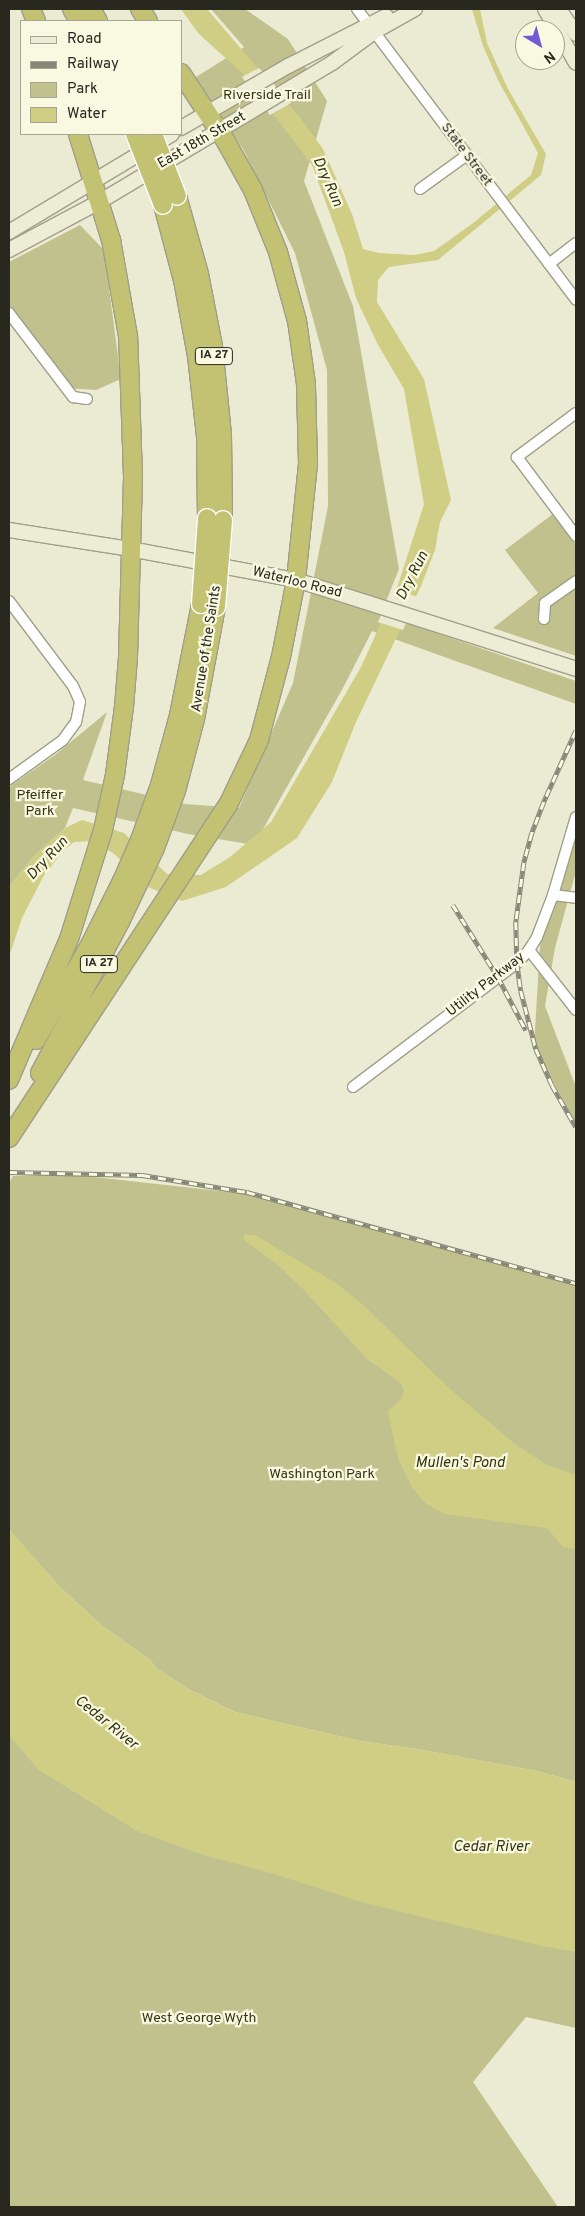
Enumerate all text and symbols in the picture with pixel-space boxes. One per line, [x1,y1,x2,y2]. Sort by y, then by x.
legend [20,20,182,135]
north arrow [515,20,565,70]
text: Road [67,30,102,49]
text: N [540,47,558,66]
text: Railway [67,55,119,74]
text: Park [67,80,98,99]
park label: Riverside Trail [223,88,311,104]
text: Water [67,105,106,124]
street label: East 18th Street [155,109,249,173]
street label: State Street [437,120,495,190]
water label: Dry Run [308,154,346,210]
road number: IA 27 [194,346,234,366]
water label: Dry Run [393,548,433,604]
street label: Waterloo Road [250,564,344,602]
street label: Avenue of the Saints [189,584,225,714]
park label: Pfeiffer Park [17,788,63,820]
water label: Dry Run [23,834,73,884]
street label: Utility Parkway [444,949,528,1021]
road number: IA 27 [79,954,119,974]
water label: Mullen's Pond [415,1455,505,1473]
park label: Washington Park [269,1467,375,1483]
water label: Cedar River [71,1692,141,1754]
water label: Cedar River [453,1839,529,1857]
park label: West George Wyth [142,2011,256,2027]

